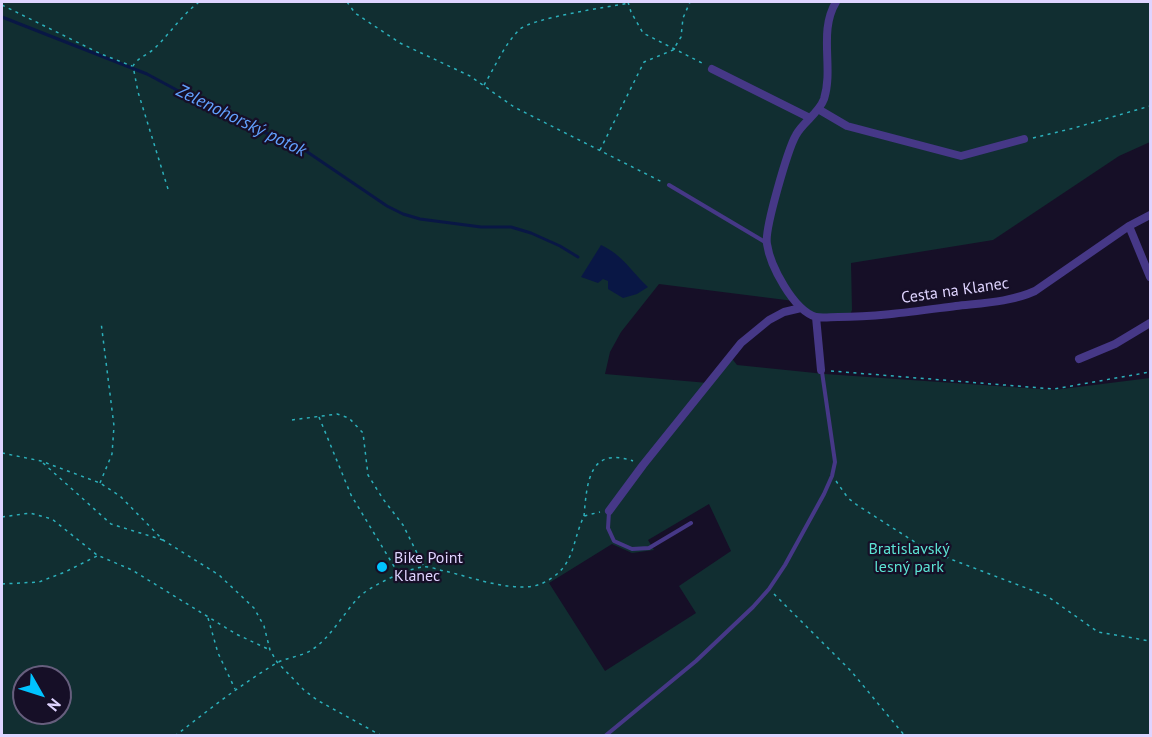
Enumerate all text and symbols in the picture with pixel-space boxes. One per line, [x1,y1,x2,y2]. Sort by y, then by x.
water label: Zelenohorský potok [172,80,310,162]
street label: Cesta na Klanec [900,274,1010,308]
park label: Bratislavský lesný park [868,539,950,577]
place label: Bike Point Klanec [394,548,463,586]
marker: Bike Point Klanec [375,560,389,574]
north arrow [12,665,72,725]
text: N [43,695,66,715]

